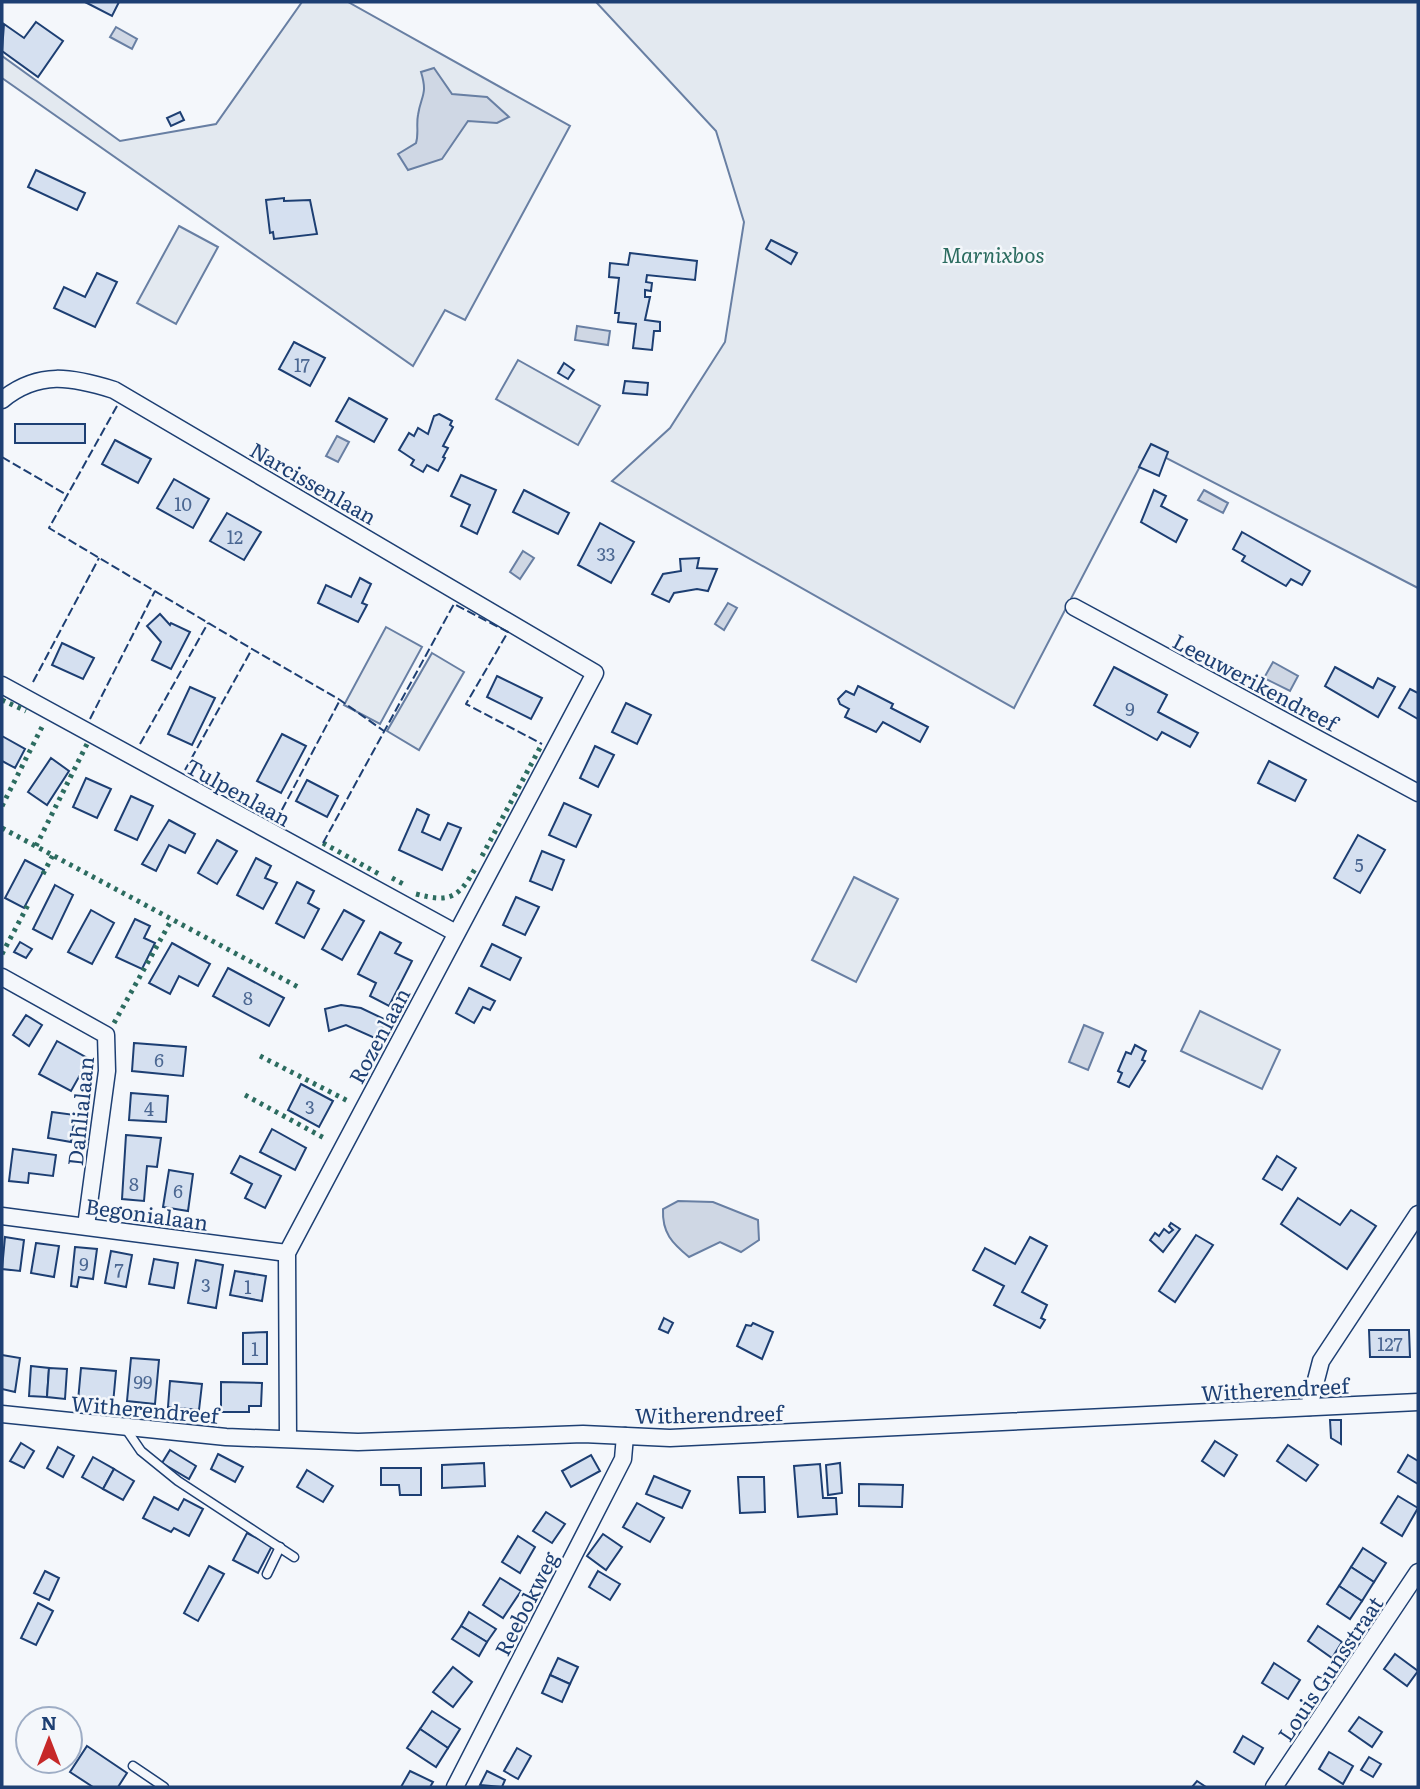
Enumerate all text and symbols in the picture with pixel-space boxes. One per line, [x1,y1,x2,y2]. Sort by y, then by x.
park label: Marnixbos [942,238,1044,269]
house number: 17 [294,351,310,378]
street label: Narcissenlaan [245,433,383,531]
house number: 10 [174,490,192,517]
house number: 12 [227,523,243,550]
house number: 33 [597,540,615,567]
street label: Leeuwerikendreef [1168,624,1346,738]
house number: 9 [1125,695,1135,722]
street label: Tulpenlaan [181,749,297,833]
house number: 5 [1354,851,1364,878]
street label: Rozenlaan [340,981,416,1089]
house number: 8 [243,984,253,1011]
house number: 6 [154,1046,164,1073]
street label: Dahlialaan [58,1055,100,1167]
house number: 3 [305,1093,315,1120]
house number: 4 [144,1095,154,1122]
house number: 8 [129,1170,139,1197]
house number: 6 [173,1177,183,1204]
street label: Begonialaan [84,1189,211,1237]
house number: 9 [79,1250,89,1277]
house number: 7 [114,1256,124,1283]
house number: 3 [201,1271,211,1298]
house number: 1 [244,1273,252,1300]
house number: 127 [1377,1330,1403,1357]
house number: 1 [251,1335,259,1362]
house number: 99 [134,1368,152,1395]
street label: Witherendreef [1200,1369,1352,1407]
street label: Witherendreef [70,1386,222,1430]
street label: Witherendreef [635,1396,785,1430]
street label: Reebokweg [485,1545,565,1661]
street label: Louis Gunsstraat [1269,1589,1390,1747]
north arrow [14,1705,84,1775]
text: N [41,1708,57,1736]

